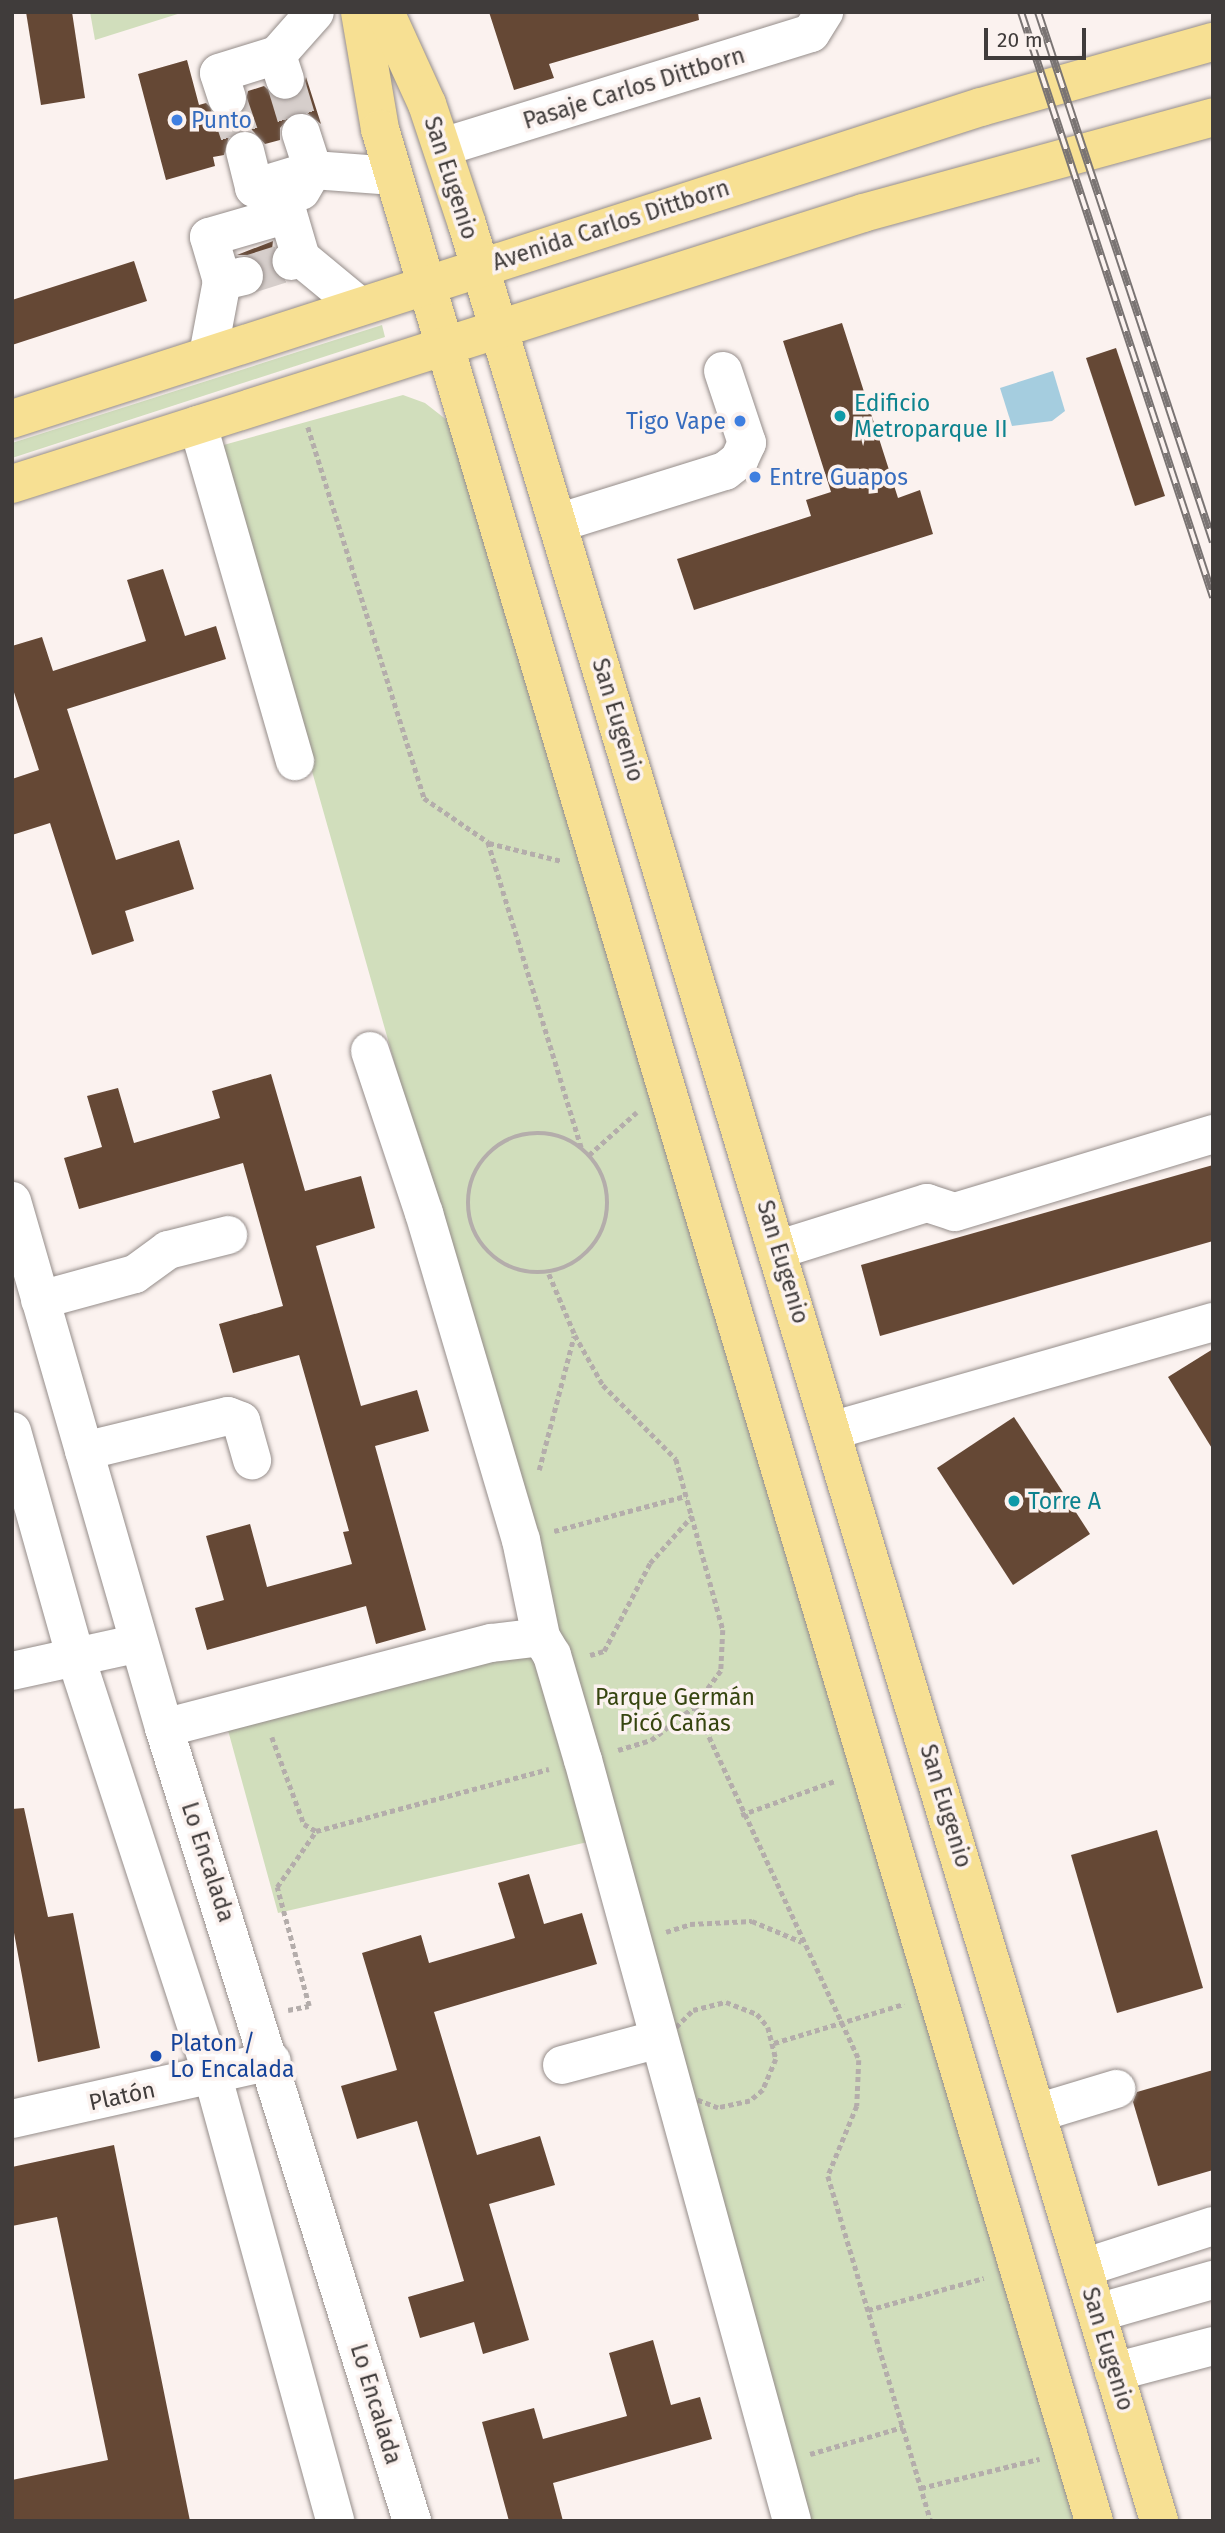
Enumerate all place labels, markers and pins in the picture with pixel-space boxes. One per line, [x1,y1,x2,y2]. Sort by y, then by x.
place label: Punto [191,106,252,134]
marker: Punto [169,112,185,128]
place label: Edificio Metroparque II [854,389,1008,443]
place label: Tigo Vape [626,407,726,435]
marker: Edificio Metroparque II [832,408,848,424]
marker: Tigo Vape [732,413,748,429]
place label: Entre Guapos [769,463,908,491]
marker: Entre Guapos [747,469,763,485]
place label: Torre A [1028,1487,1101,1515]
marker: Torre A [1006,1493,1022,1509]
place label: Platon / Lo Encalada [170,2029,294,2083]
marker: Platon / Lo Encalada [148,2048,164,2064]

